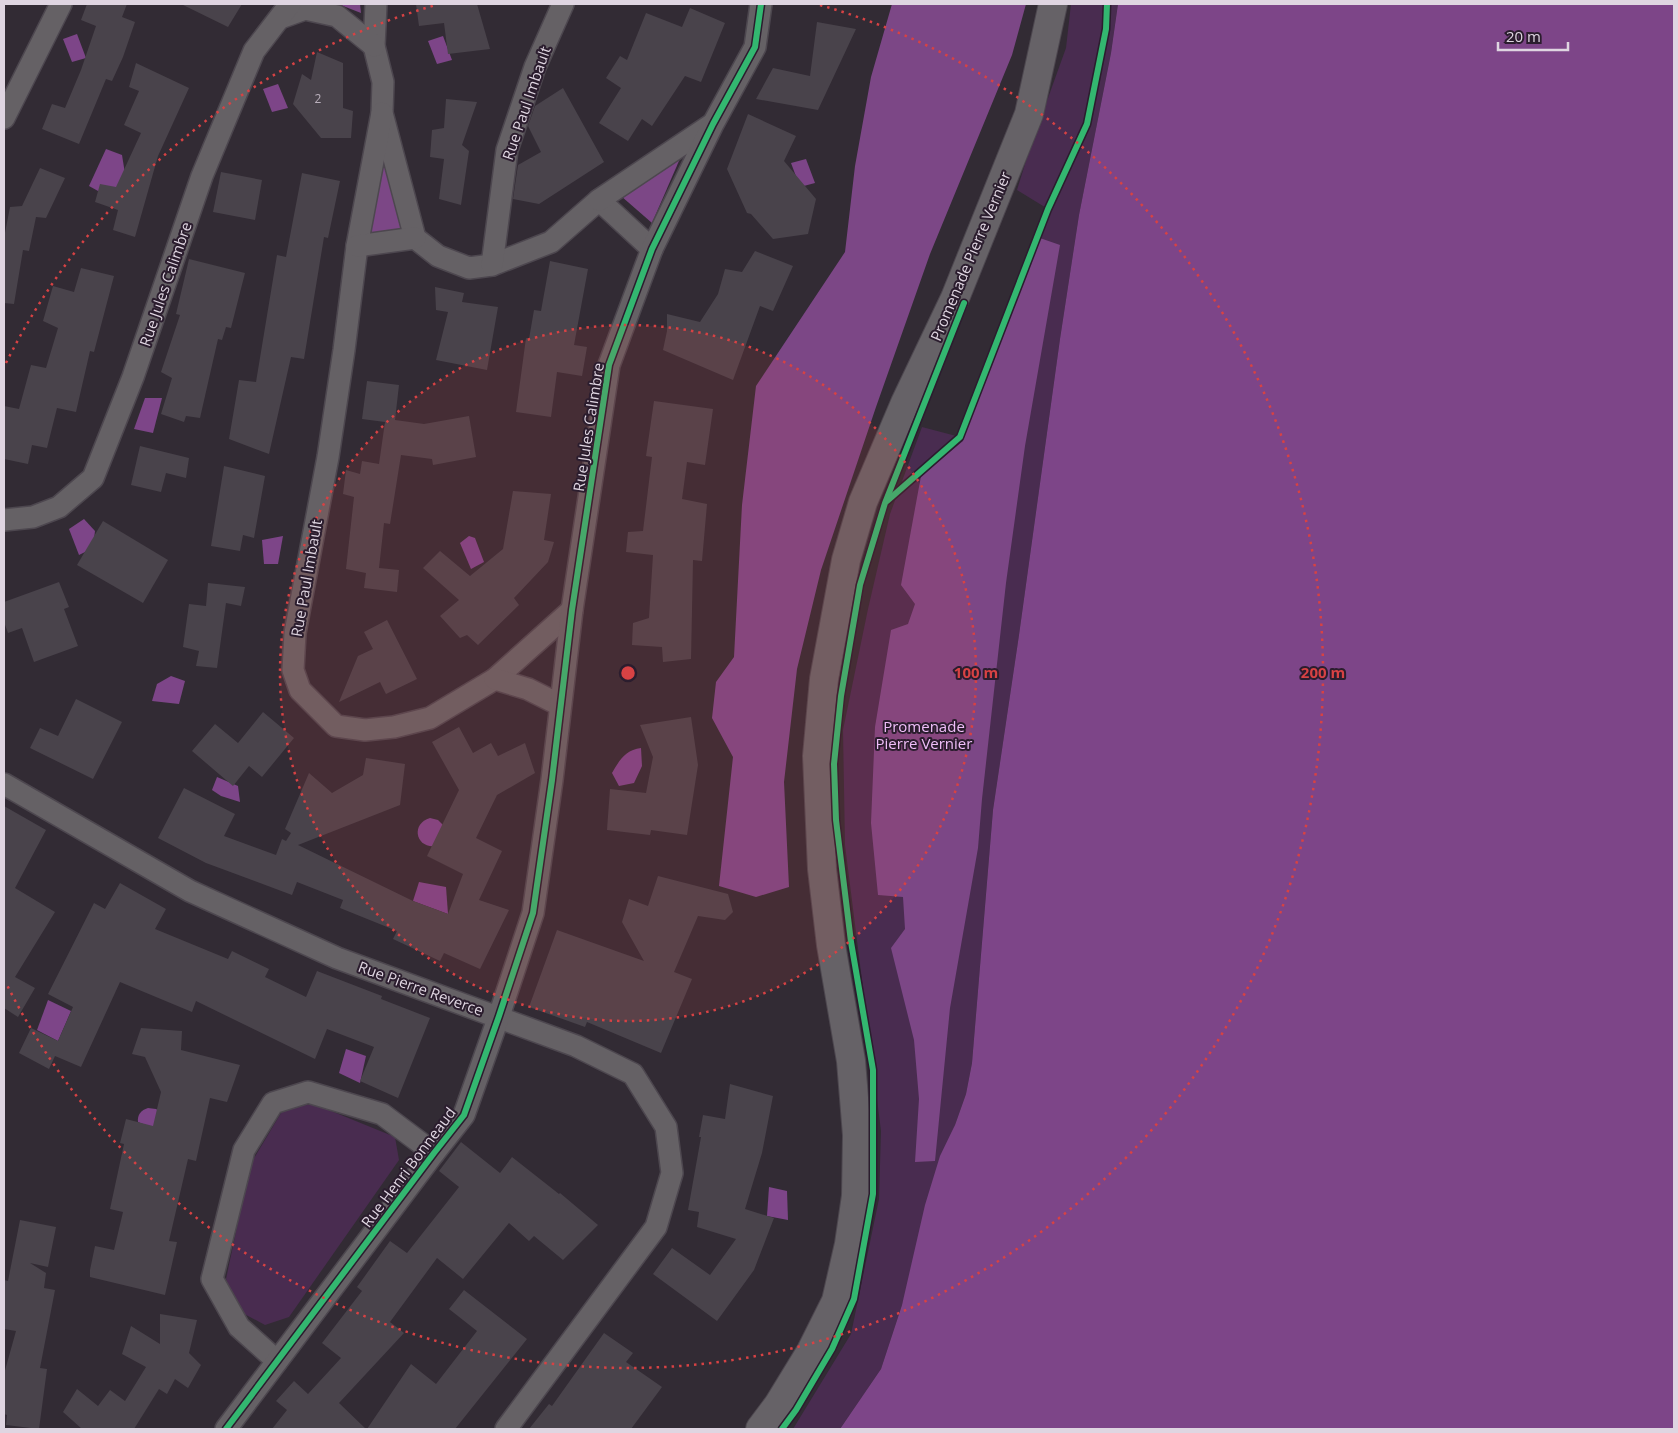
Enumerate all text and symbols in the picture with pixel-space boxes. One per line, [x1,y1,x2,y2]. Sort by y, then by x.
scale bar [1498,20,1568,52]
text: 20 m [1506,26,1541,46]
street label: Rue Paul Imbault [497,44,555,162]
house number: 2 [315,90,322,107]
street label: Promenade Pierre Vernier [925,168,1015,344]
street label: Rue Jules Calimbre [134,219,196,349]
street label: Rue Jules Calimbre [568,361,608,493]
street label: Rue Paul Imbault [286,518,326,638]
text: 100 m [954,662,998,682]
text: 200 m [1301,662,1345,682]
centre of rings [619,664,637,682]
park label: Promenade Pierre Vernier [876,716,972,753]
street label: Rue Pierre Reverce [356,956,486,1020]
street label: Rue Henri Bonneaud [356,1103,460,1231]

